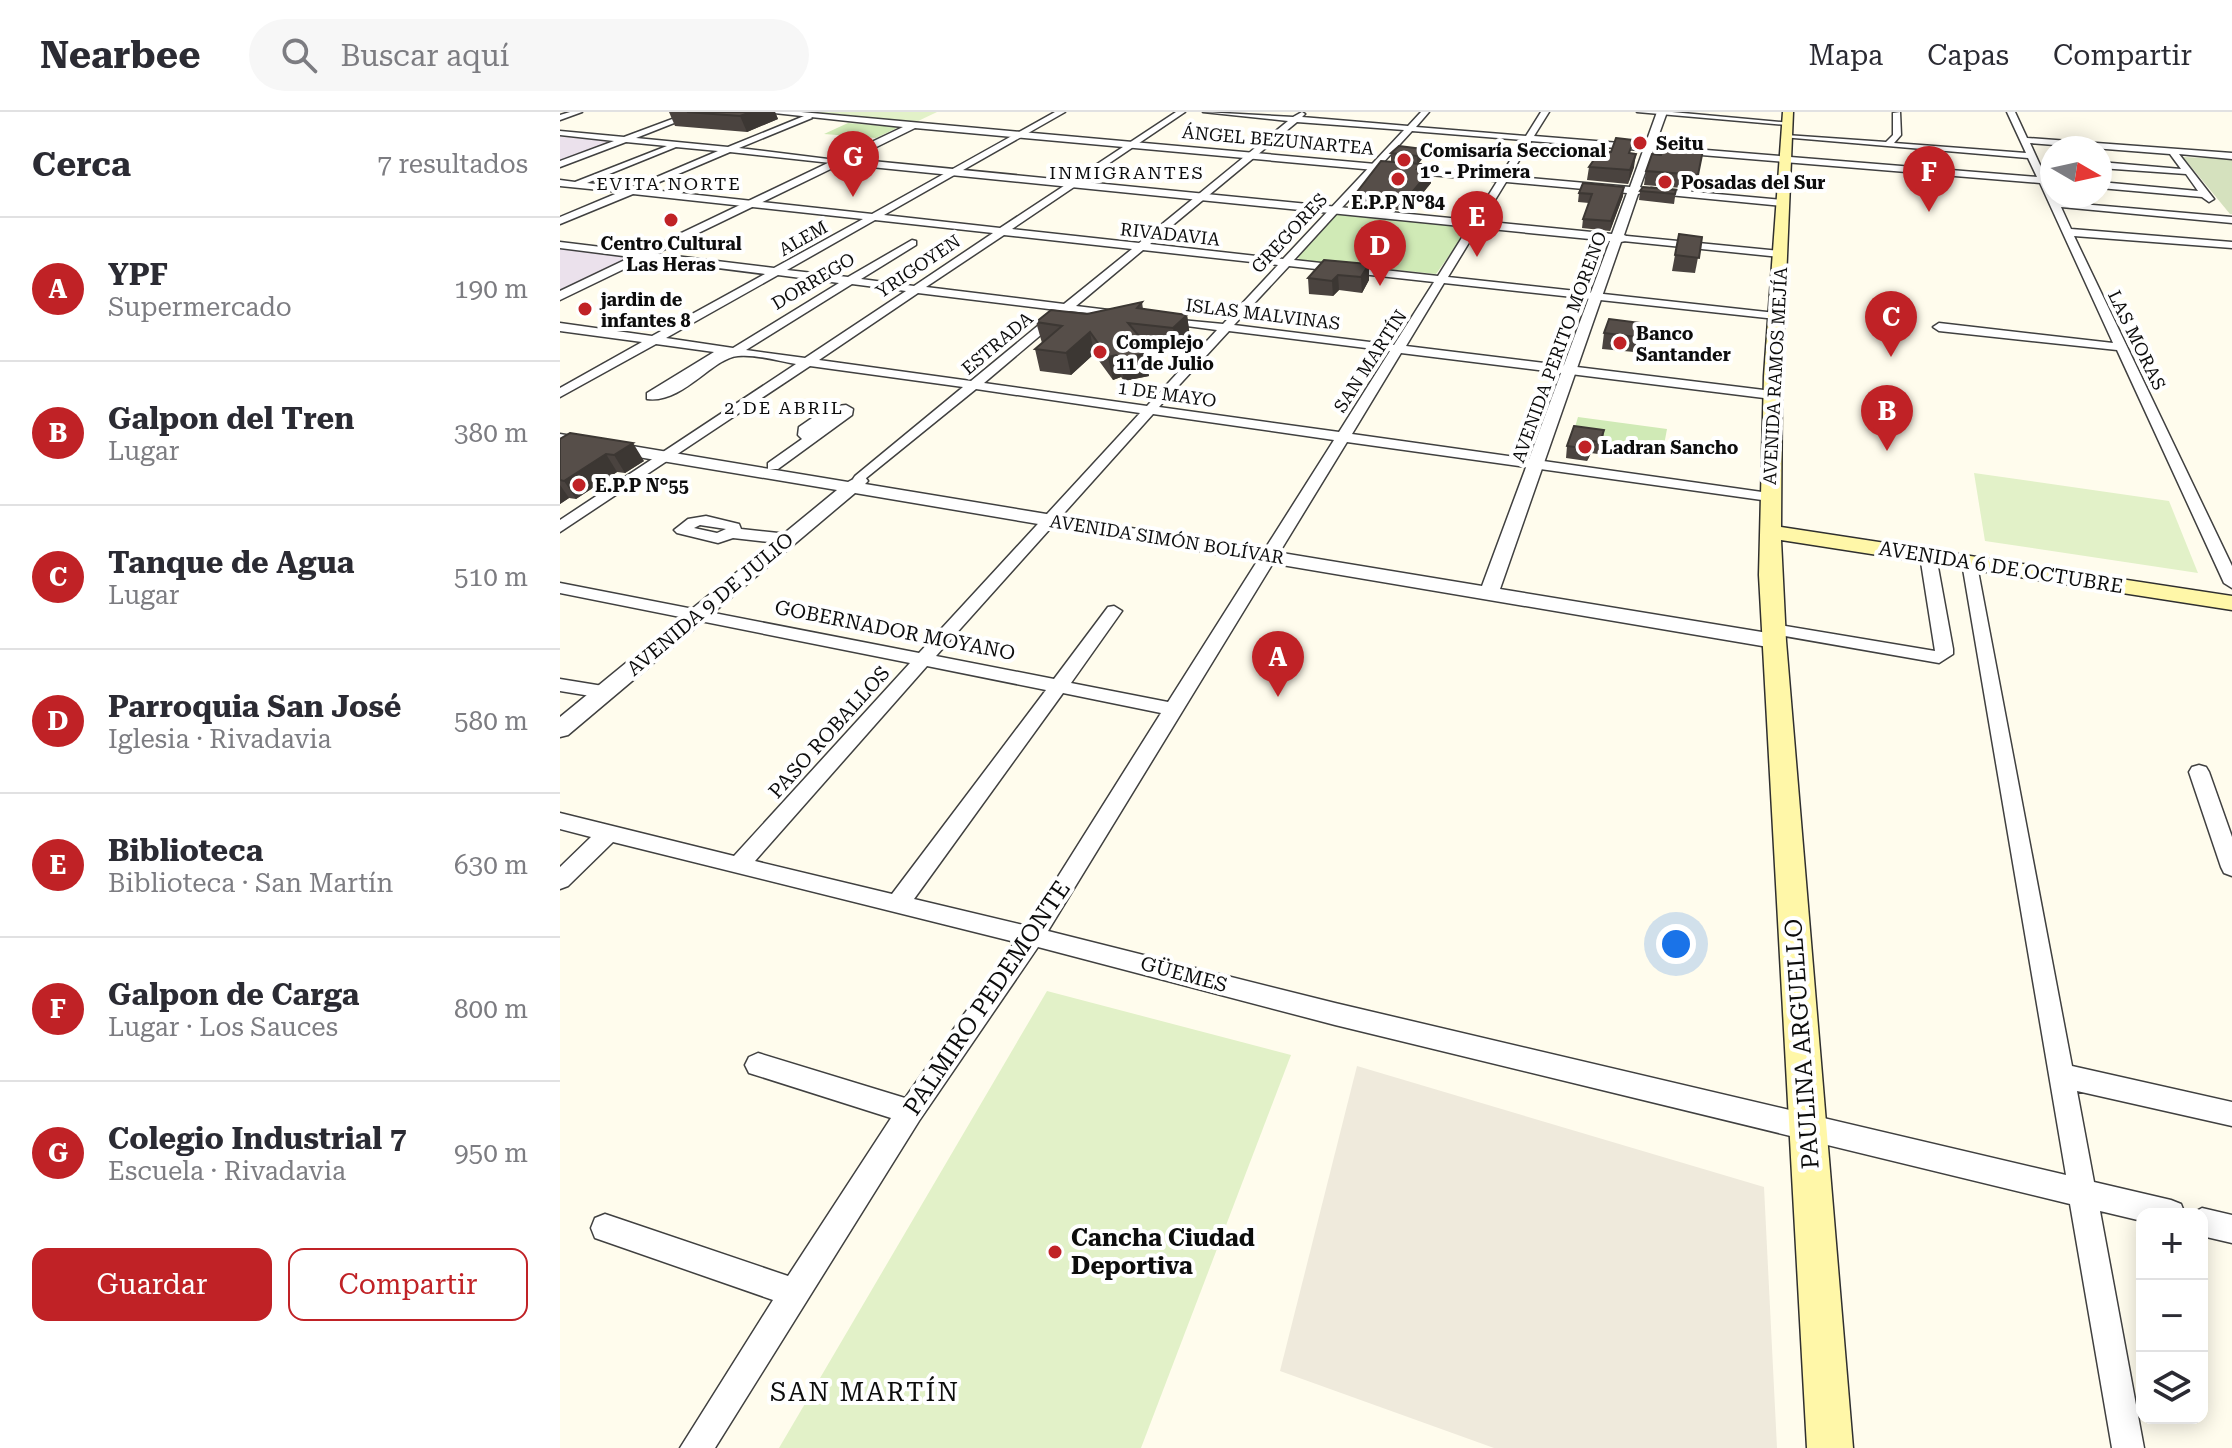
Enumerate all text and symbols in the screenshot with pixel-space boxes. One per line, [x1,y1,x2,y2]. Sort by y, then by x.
search box [249,19,809,91]
text: Nearbee [40,33,201,77]
icon: search [277,33,321,77]
text: Buscar aquí [341,38,509,73]
text: Mapa [1808,39,1883,72]
text: Capas [1927,39,2009,72]
text: Compartir [2053,39,2192,72]
street label: ÁNGEL BEZUNARTEA [1181,121,1375,159]
pin: G [827,131,879,197]
place label: Seitu [1656,133,1704,154]
marker: Seitu [1631,134,1649,152]
north arrow [2040,136,2112,208]
place label: Comisaría Seccional 1º - Primera [1420,140,1606,182]
text: Cerca [32,144,131,184]
pin: F [1903,146,1955,212]
text: 7 resultados [377,149,528,179]
marker: Comisaría Seccional 1º - Primera [1395,151,1413,169]
district label: INMIGRANTES [1049,162,1205,183]
marker: E.P.P N°84 [1389,170,1407,188]
place label: Posadas del Sur [1681,172,1825,193]
district label: EVITA NORTE [596,173,742,194]
marker: Posadas del Sur [1656,173,1674,191]
street label: GREGORES [1247,189,1331,277]
pin: E [1451,191,1503,257]
place label: E.P.P N°84 [1351,192,1445,213]
marker: Centro Cultural Las Heras [662,211,680,229]
street label: ALEM [775,216,831,260]
street label: RIVADAVIA [1119,218,1221,250]
pin: D [1354,220,1406,286]
street label: AVENIDA PERITO MORENO [1507,229,1611,465]
street label: YRIGOYEN [872,230,964,302]
place label: Centro Cultural Las Heras [600,233,742,275]
street label: DORREGO [768,248,858,314]
text: YPF [108,257,168,292]
street label: AVENIDA RAMOS MEJÍA [1759,266,1791,485]
text: A [49,274,67,304]
text: 190 m [454,274,528,304]
street label: LAS MORAS [2104,287,2170,393]
place label: jardin de infantes 8 [599,289,691,331]
pin: C [1865,291,1917,357]
text: Supermercado [108,292,292,322]
street label: ISLAS MALVINAS [1184,294,1342,334]
marker: jardin de infantes 8 [576,300,594,318]
street label: SAN MARTÍN [1329,306,1411,416]
street label: ESTRADA [957,307,1037,379]
place label: Banco Santander [1636,323,1731,365]
place label: Complejo 11 de Julio [1116,332,1214,374]
marker: Banco Santander [1611,334,1629,352]
marker: Complejo 11 de Julio [1091,343,1109,361]
street label: 1 DE MAYO [1116,377,1218,411]
pin: B [1861,385,1913,451]
district label: 2 DE ABRIL [724,397,844,418]
text: Galpon del Tren [108,401,354,436]
text: B [49,418,67,448]
text: 380 m [454,418,528,448]
text: Lugar [108,436,179,466]
place label: Ladran Sancho [1601,437,1739,458]
marker: Ladran Sancho [1576,438,1594,456]
place label: E.P.P N°55 [595,475,689,496]
marker: E.P.P N°55 [570,476,588,494]
street label: AVENIDA SIMÓN BOLÍVAR [1048,510,1286,568]
street label: AVENIDA 9 DE JULIO [622,527,798,681]
street label: AVENIDA 6 DE OCTUBRE [1877,536,2125,598]
text: Tanque de Agua [108,545,354,580]
text: C [49,562,67,592]
text: 510 m [454,562,528,592]
text: Lugar [108,580,179,610]
street label: GOBERNADOR MOYANO [773,595,1017,665]
pin: A [1252,631,1304,697]
street label: PASO ROBALLOS [763,661,895,803]
text: Parroquia San José [108,689,401,724]
text: D [48,706,68,736]
text: 580 m [454,706,528,736]
text: Iglesia · Rivadavia [108,724,332,754]
text: Biblioteca [108,833,263,868]
text: E [50,850,66,880]
text: 630 m [454,850,528,880]
text: Biblioteca · San Martín [108,868,393,898]
street label: PALMIRO PEDEMONTE [898,875,1076,1121]
street label: PAULINA ARGUELLO [1779,918,1825,1170]
your location [1656,924,1696,964]
street label: GÜEMES [1138,951,1230,997]
text: Galpon de Carga [108,977,359,1012]
text: F [50,994,66,1024]
text: 800 m [454,994,528,1024]
text: Lugar · Los Sauces [108,1012,338,1042]
text: Colegio Industrial 7 [108,1121,406,1156]
text: G [48,1138,68,1168]
text: 950 m [454,1138,528,1168]
text: Escuela · Rivadavia [108,1156,346,1186]
map controls [2136,1208,2208,1424]
button: + [2136,1208,2208,1280]
place label: Cancha Ciudad Deportiva [1071,1224,1255,1280]
marker: Cancha Ciudad Deportiva [1046,1243,1064,1261]
button: Guardar [32,1248,272,1321]
button: Compartir [288,1248,528,1321]
button: − [2136,1280,2208,1352]
button: layers [2136,1352,2208,1424]
district label: SAN MARTÍN [770,1376,960,1407]

